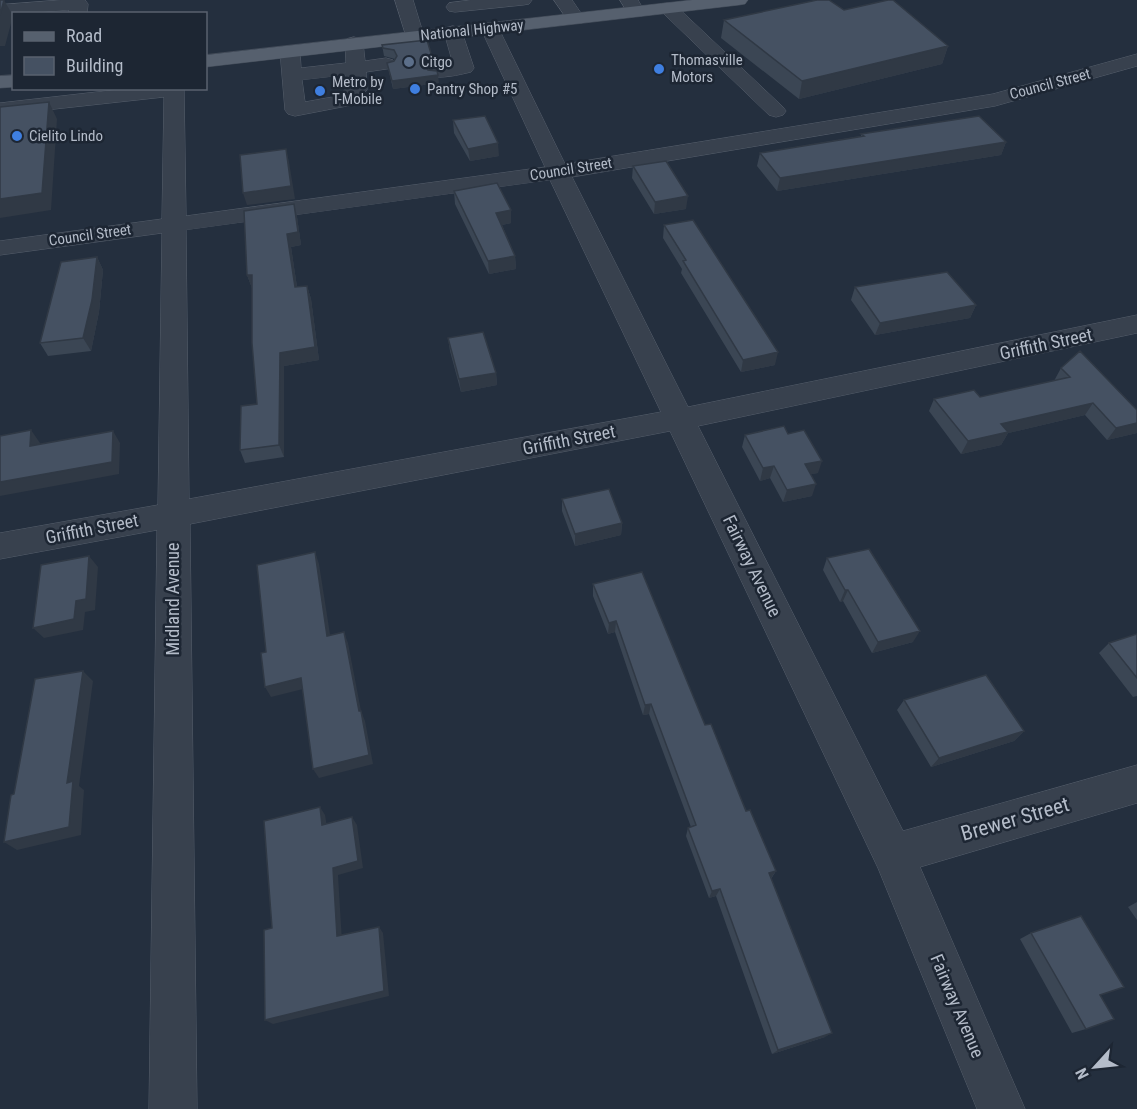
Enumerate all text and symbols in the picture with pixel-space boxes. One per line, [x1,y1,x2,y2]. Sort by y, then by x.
legend [12,12,207,90]
street label: National Highway [419,16,525,44]
text: Road [66,25,102,46]
place label: Thomasville Motors [671,51,743,86]
place label: Citgo [421,53,452,71]
text: Building [66,55,123,76]
marker: Citgo [402,55,416,69]
marker: Thomasville Motors [652,62,666,76]
street label: Council Street [1008,65,1092,103]
place label: Metro by T-Mobile [332,73,384,108]
place label: Pantry Shop #5 [427,80,518,98]
marker: Pantry Shop #5 [408,82,422,96]
marker: Metro by T-Mobile [313,84,327,98]
place label: Cielito Lindo [29,127,103,145]
marker: Cielito Lindo [10,129,24,143]
street label: Council Street [529,154,613,184]
street label: Council Street [48,220,132,250]
street label: Griffith Street [998,323,1094,364]
street label: Griffith Street [521,420,617,459]
street label: Griffith Street [44,509,140,548]
street label: Fairway Avenue [719,512,786,620]
street label: Midland Avenue [162,542,183,656]
street label: Brewer Street [958,792,1072,846]
street label: Fairway Avenue [926,951,989,1061]
north arrow [1065,1037,1125,1097]
text: N [1071,1065,1093,1082]

